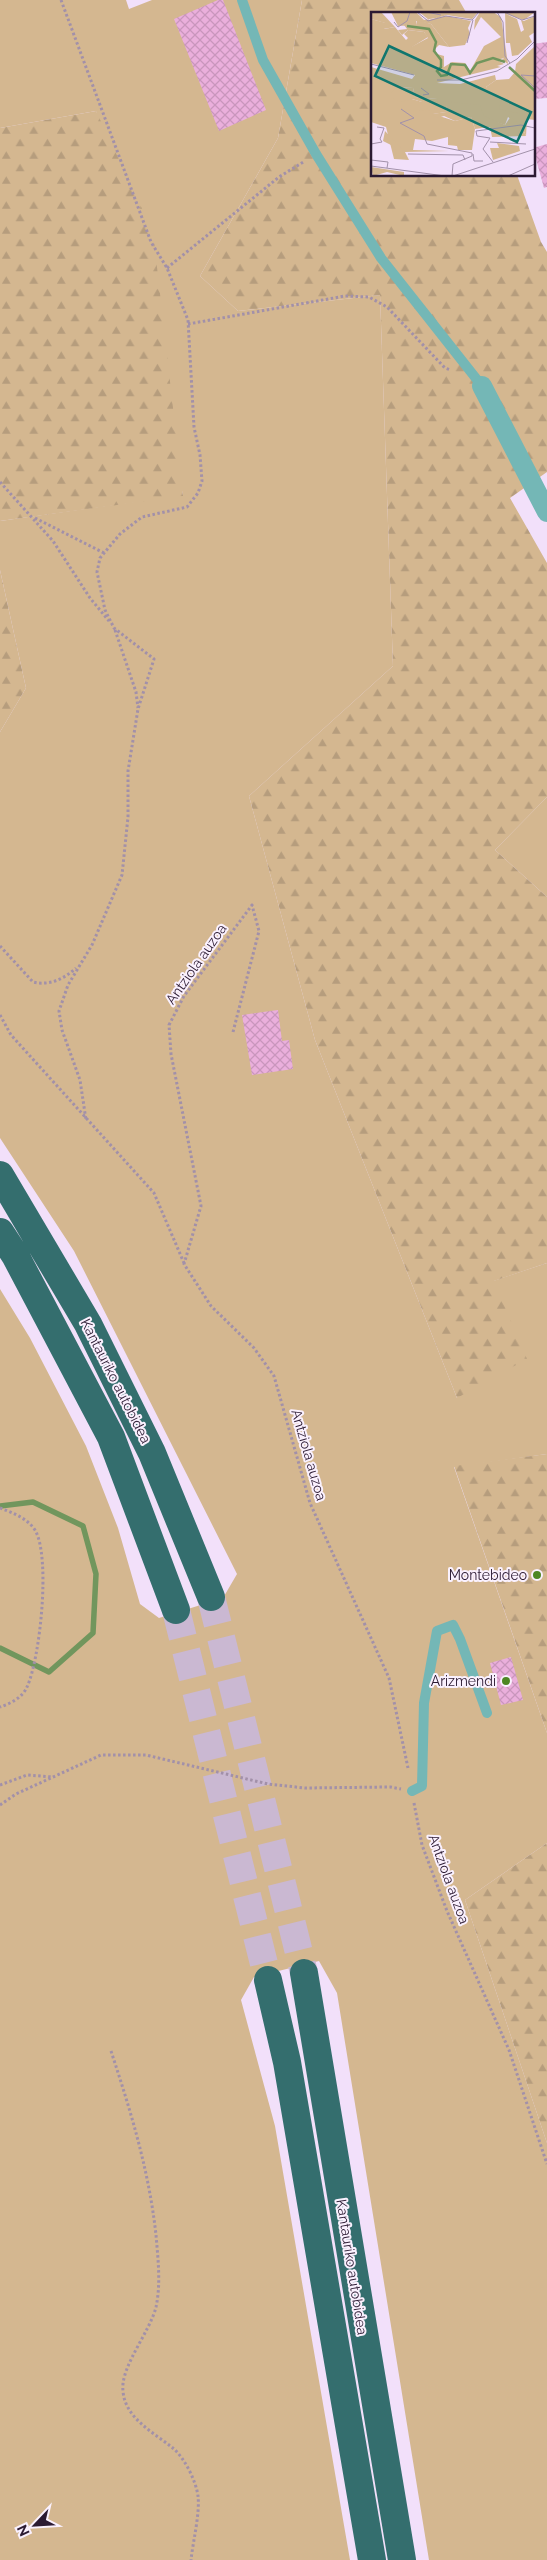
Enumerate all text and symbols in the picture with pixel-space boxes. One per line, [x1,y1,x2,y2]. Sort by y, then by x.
inset map [371,12,534,176]
street label: Antziola auzoa [162,921,230,1007]
street label: Kantauriko autobidea [78,1316,154,1446]
street label: Antziola auzoa [288,1408,330,1502]
place label: Montebideo [449,1567,527,1583]
marker: Montebideo [531,1569,543,1581]
place label: Arizmendi [431,1673,496,1689]
marker: Arizmendi [500,1675,512,1687]
street label: Antziola auzoa [425,1832,473,1926]
street label: Kantauriko autobidea [333,2198,371,2336]
north arrow [10,2500,60,2550]
text: N [14,2522,33,2539]

